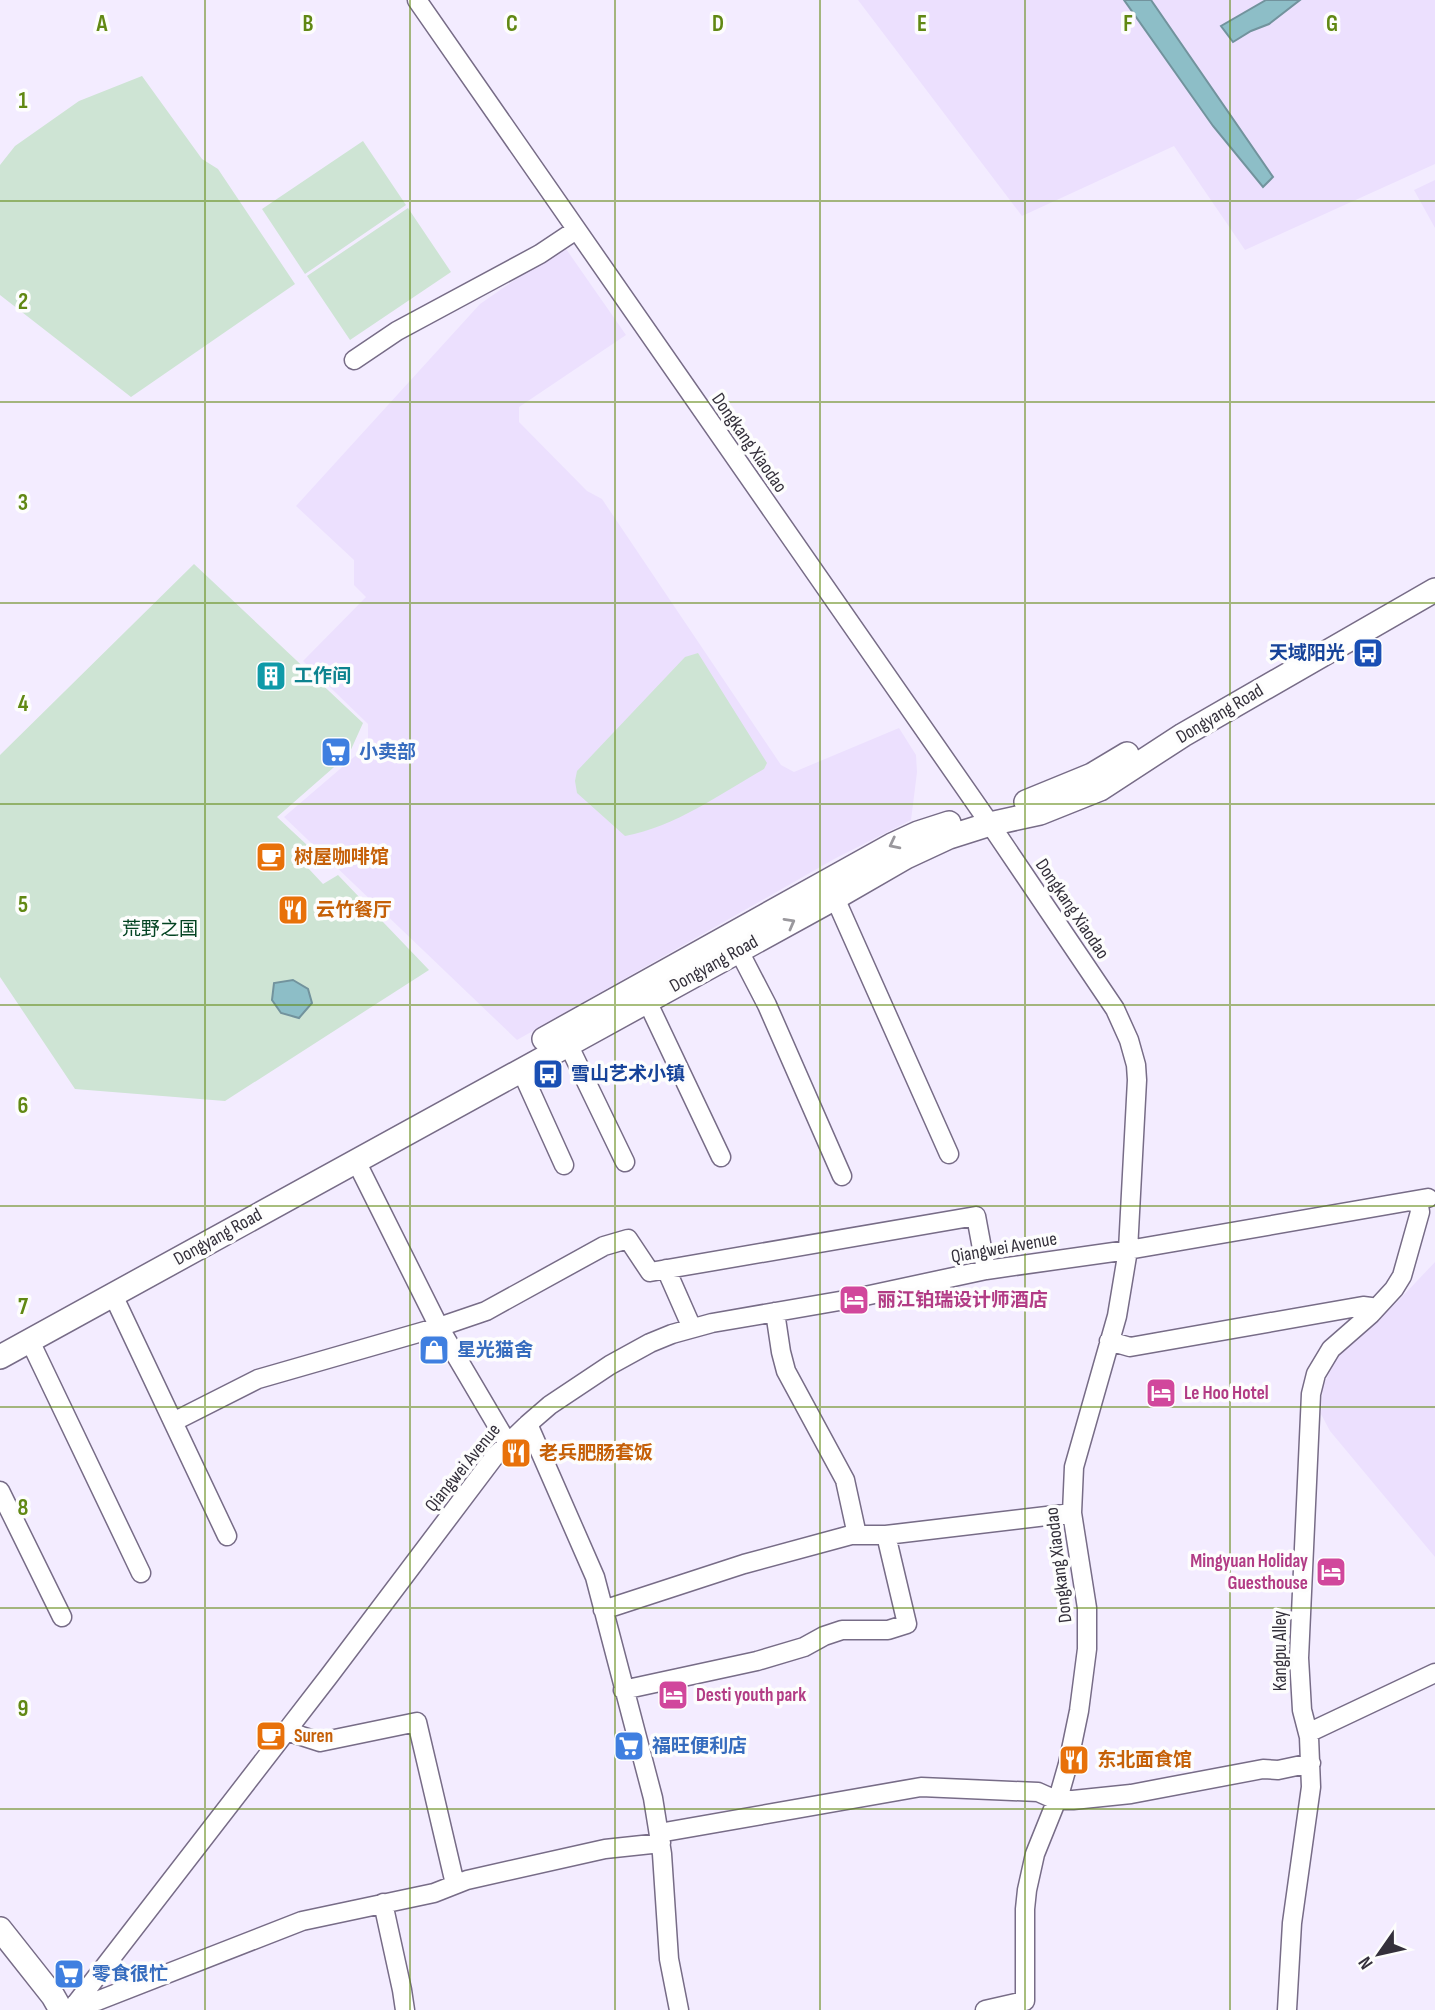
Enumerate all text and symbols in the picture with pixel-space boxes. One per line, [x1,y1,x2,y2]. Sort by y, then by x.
text: A [96,10,109,38]
text: B [303,10,314,38]
text: C [506,10,518,38]
text: D [712,10,724,38]
text: E [917,10,927,38]
text: F [1123,10,1133,38]
text: G [1326,10,1338,38]
text: 1 [18,87,28,115]
text: 2 [18,288,28,316]
street label: Dongkang Xiaodao [706,389,792,497]
text: 3 [18,489,28,517]
bus stop icon: 天域阳光 [1351,636,1385,670]
place label: 天域阳光 [1269,642,1345,665]
building icon: 工作间 [254,659,288,693]
place label: 工作间 [294,665,351,688]
street label: Dongyang Road [1172,679,1268,749]
text: 4 [18,690,29,718]
supermarket icon: 小卖部 [319,735,353,769]
place label: 小卖部 [359,741,416,764]
one-way arrow [889,835,902,849]
cafe icon: 树屋咖啡馆 [254,840,288,874]
place label: 树屋咖啡馆 [294,846,389,869]
street label: Dongkang Xiaodao [1030,854,1114,964]
text: 5 [18,891,28,919]
restaurant icon: 云竹餐厅 [276,893,310,927]
place label: 云竹餐厅 [316,899,392,922]
park label: 荒野之国 [122,918,198,941]
one-way arrow [782,918,795,931]
street label: Dongyang Road [666,930,762,998]
bus stop icon: 雪山艺术小镇 [531,1057,565,1091]
place label: 雪山艺术小镇 [571,1063,685,1086]
text: 6 [18,1092,28,1120]
street label: Dongyang Road [170,1203,266,1271]
street label: Qiangwei Avenue [949,1227,1059,1269]
hotel icon: 丽江铂瑞设计师酒店 [837,1283,871,1317]
place label: 丽江铂瑞设计师酒店 [877,1289,1048,1312]
text: 7 [18,1293,28,1321]
shop icon: 星光猫舍 [417,1333,451,1367]
place label: 星光猫舍 [457,1339,533,1362]
hotel icon: Le Hoo Hotel [1144,1376,1178,1410]
place label: Le Hoo Hotel [1184,1382,1269,1405]
street label: Qiangwei Avenue [420,1419,506,1517]
restaurant icon: 老兵肥肠套饭 [499,1436,533,1470]
place label: 老兵肥肠套饭 [539,1442,653,1465]
text: 8 [18,1494,29,1522]
street label: Dongkang Xiaodao [1041,1506,1077,1624]
place label: Mingyuan Holiday Guesthouse [1190,1550,1308,1595]
hotel icon: Mingyuan Holiday Guesthouse [1314,1555,1348,1589]
street label: Kangpu Alley [1269,1610,1292,1691]
hotel icon: Desti youth park [656,1678,690,1712]
place label: Desti youth park [696,1684,806,1707]
text: 9 [18,1695,28,1723]
cafe icon: Suren [254,1719,288,1753]
place label: Suren [294,1725,333,1748]
supermarket icon: 福旺便利店 [612,1729,646,1763]
place label: 福旺便利店 [652,1735,747,1758]
restaurant icon: 东北面食馆 [1057,1743,1091,1777]
place label: 东北面食馆 [1097,1749,1192,1772]
north arrow [1344,1919,1414,1989]
text: N [1354,1952,1379,1973]
supermarket icon: 零食很忙 [52,1957,86,1991]
place label: 零食很忙 [92,1963,168,1986]

